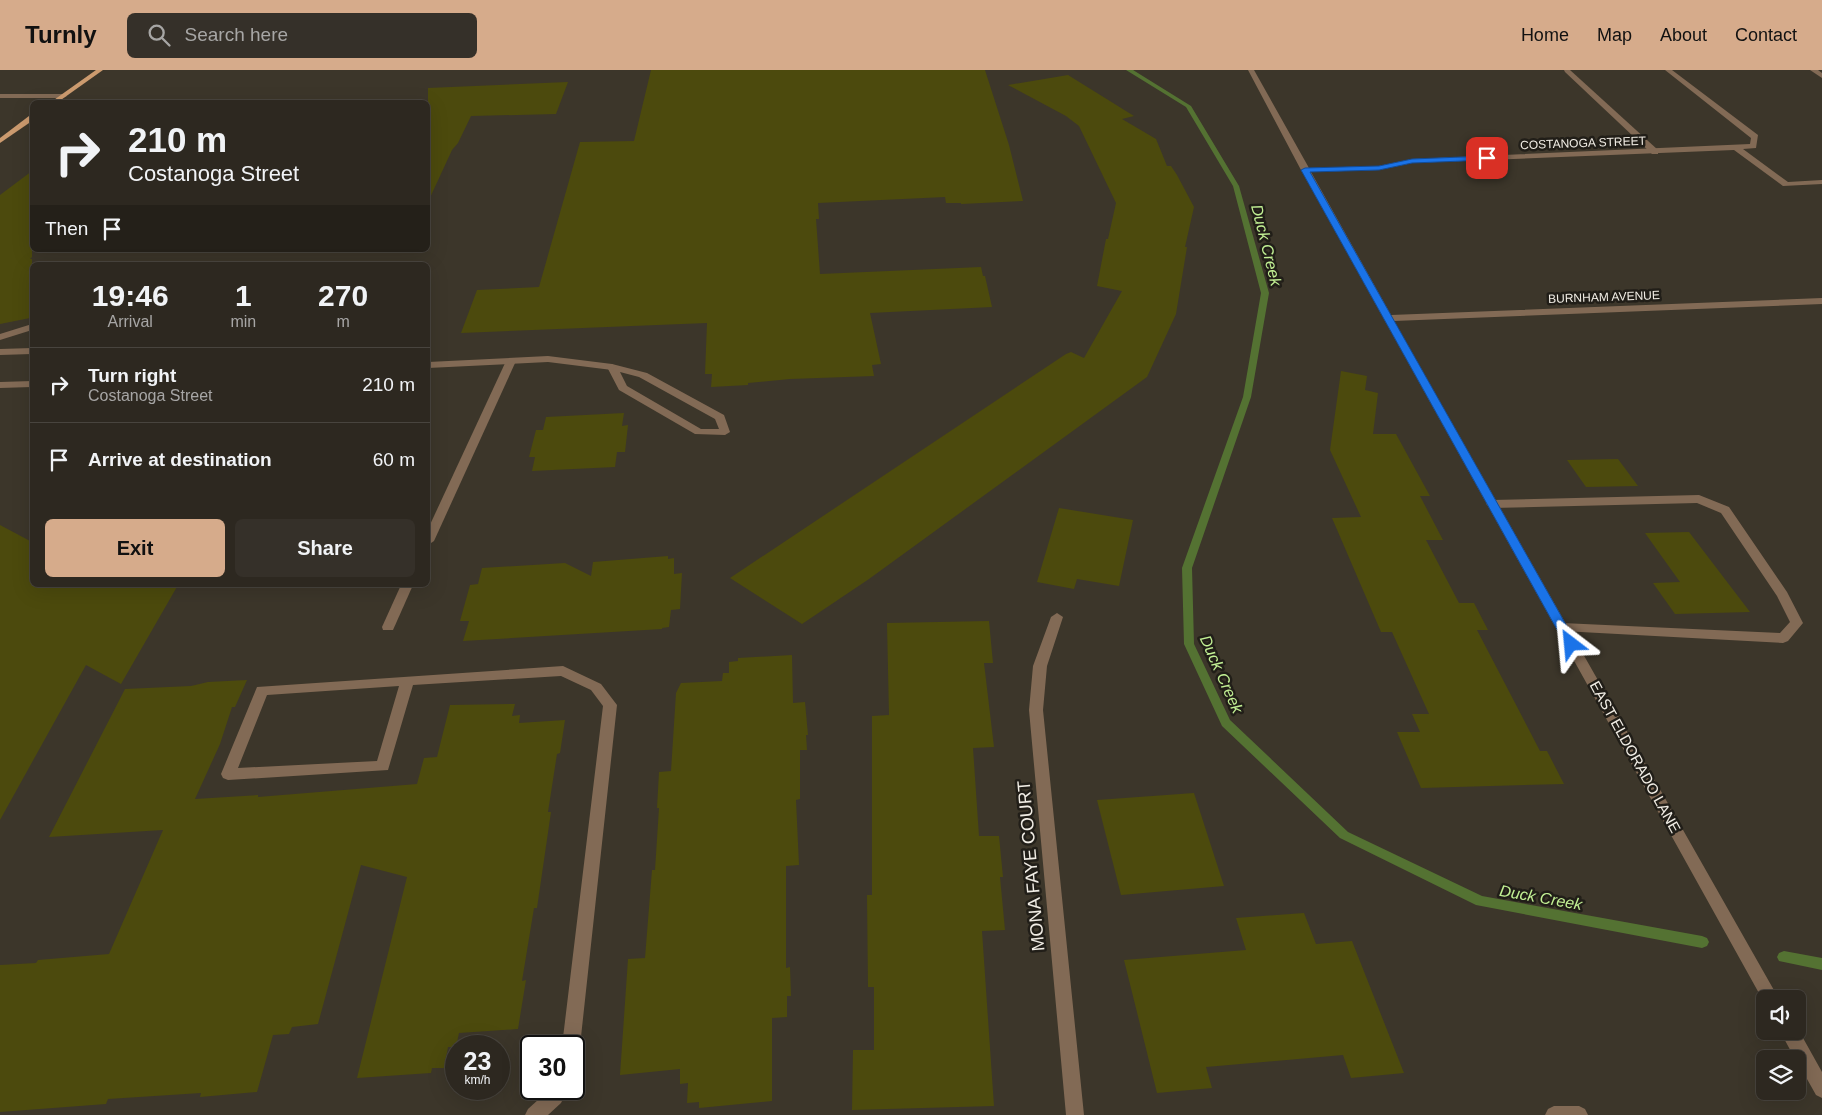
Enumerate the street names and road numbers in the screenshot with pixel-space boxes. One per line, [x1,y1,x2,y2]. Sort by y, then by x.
street label: COSTANOGA STREET [1520,134,1647,152]
street label: BURNHAM AVENUE [1548,288,1660,306]
street label: EAST ELDORADO LANE [1587,678,1684,835]
street label: MONA FAYE COURT [1014,780,1048,952]

